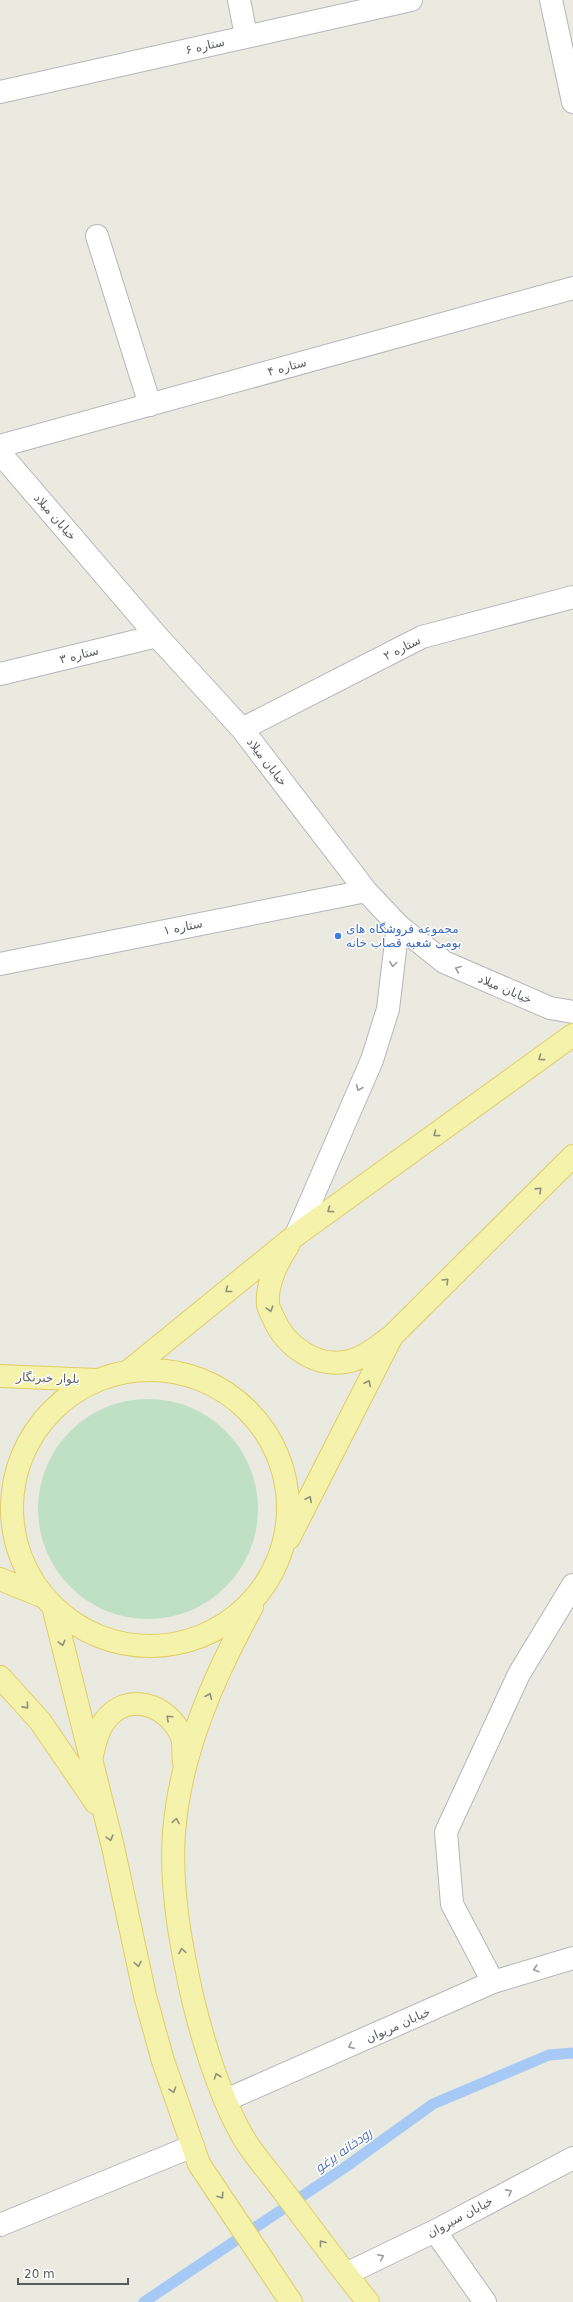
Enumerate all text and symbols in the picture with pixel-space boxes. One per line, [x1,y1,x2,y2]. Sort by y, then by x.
street label: ستاره ۶ [184,35,226,58]
street label: ستاره ۴ [266,355,308,380]
street label: خیابان میلاد [31,491,79,543]
street label: ستاره ۲ [381,633,423,664]
street label: ستاره ۳ [58,643,100,668]
street label: خیابان میلاد [244,735,290,789]
street label: ستاره ۱ [162,916,204,939]
place label: مجموعه فروشگاه های بومی شعبه قصاب خانه [346,922,461,951]
marker: مجموعه فروشگاه های بومی شعبه قصاب خانه [333,931,343,941]
one-way arrow [389,960,398,967]
one-way arrow [455,965,462,973]
street label: خیابان میلاد [476,971,534,1007]
one-way arrow [539,1053,546,1060]
one-way arrow [356,1085,364,1092]
one-way arrow [433,1129,440,1137]
one-way arrow [534,1187,542,1195]
one-way arrow [328,1205,335,1212]
one-way arrow [441,1278,449,1286]
one-way arrow [226,1285,233,1292]
one-way arrow [266,1305,274,1312]
street label: بلوار خبرنگار [15,1370,80,1387]
one-way arrow [363,1380,370,1387]
one-way arrow [304,1496,312,1503]
one-way arrow [58,1640,66,1647]
one-way arrow [204,1693,212,1701]
one-way arrow [21,1701,29,1709]
one-way arrow [166,1716,174,1723]
one-way arrow [171,1818,179,1825]
one-way arrow [106,1834,114,1841]
one-way arrow [178,1948,187,1954]
one-way arrow [134,1961,142,1968]
one-way arrow [532,1964,539,1973]
street label: خیابان مریوان [364,2005,433,2046]
one-way arrow [348,2041,356,2049]
one-way arrow [214,2072,222,2079]
one-way arrow [169,2086,177,2093]
water label: رودخانه یرغو [312,2125,376,2175]
one-way arrow [505,2189,512,2196]
one-way arrow [216,2192,224,2199]
street label: خیابان سیروان [425,2194,496,2241]
one-way arrow [320,2240,327,2247]
one-way arrow [376,2254,384,2262]
scale bar [18,2260,128,2286]
text: 20 m [24,2267,55,2281]

